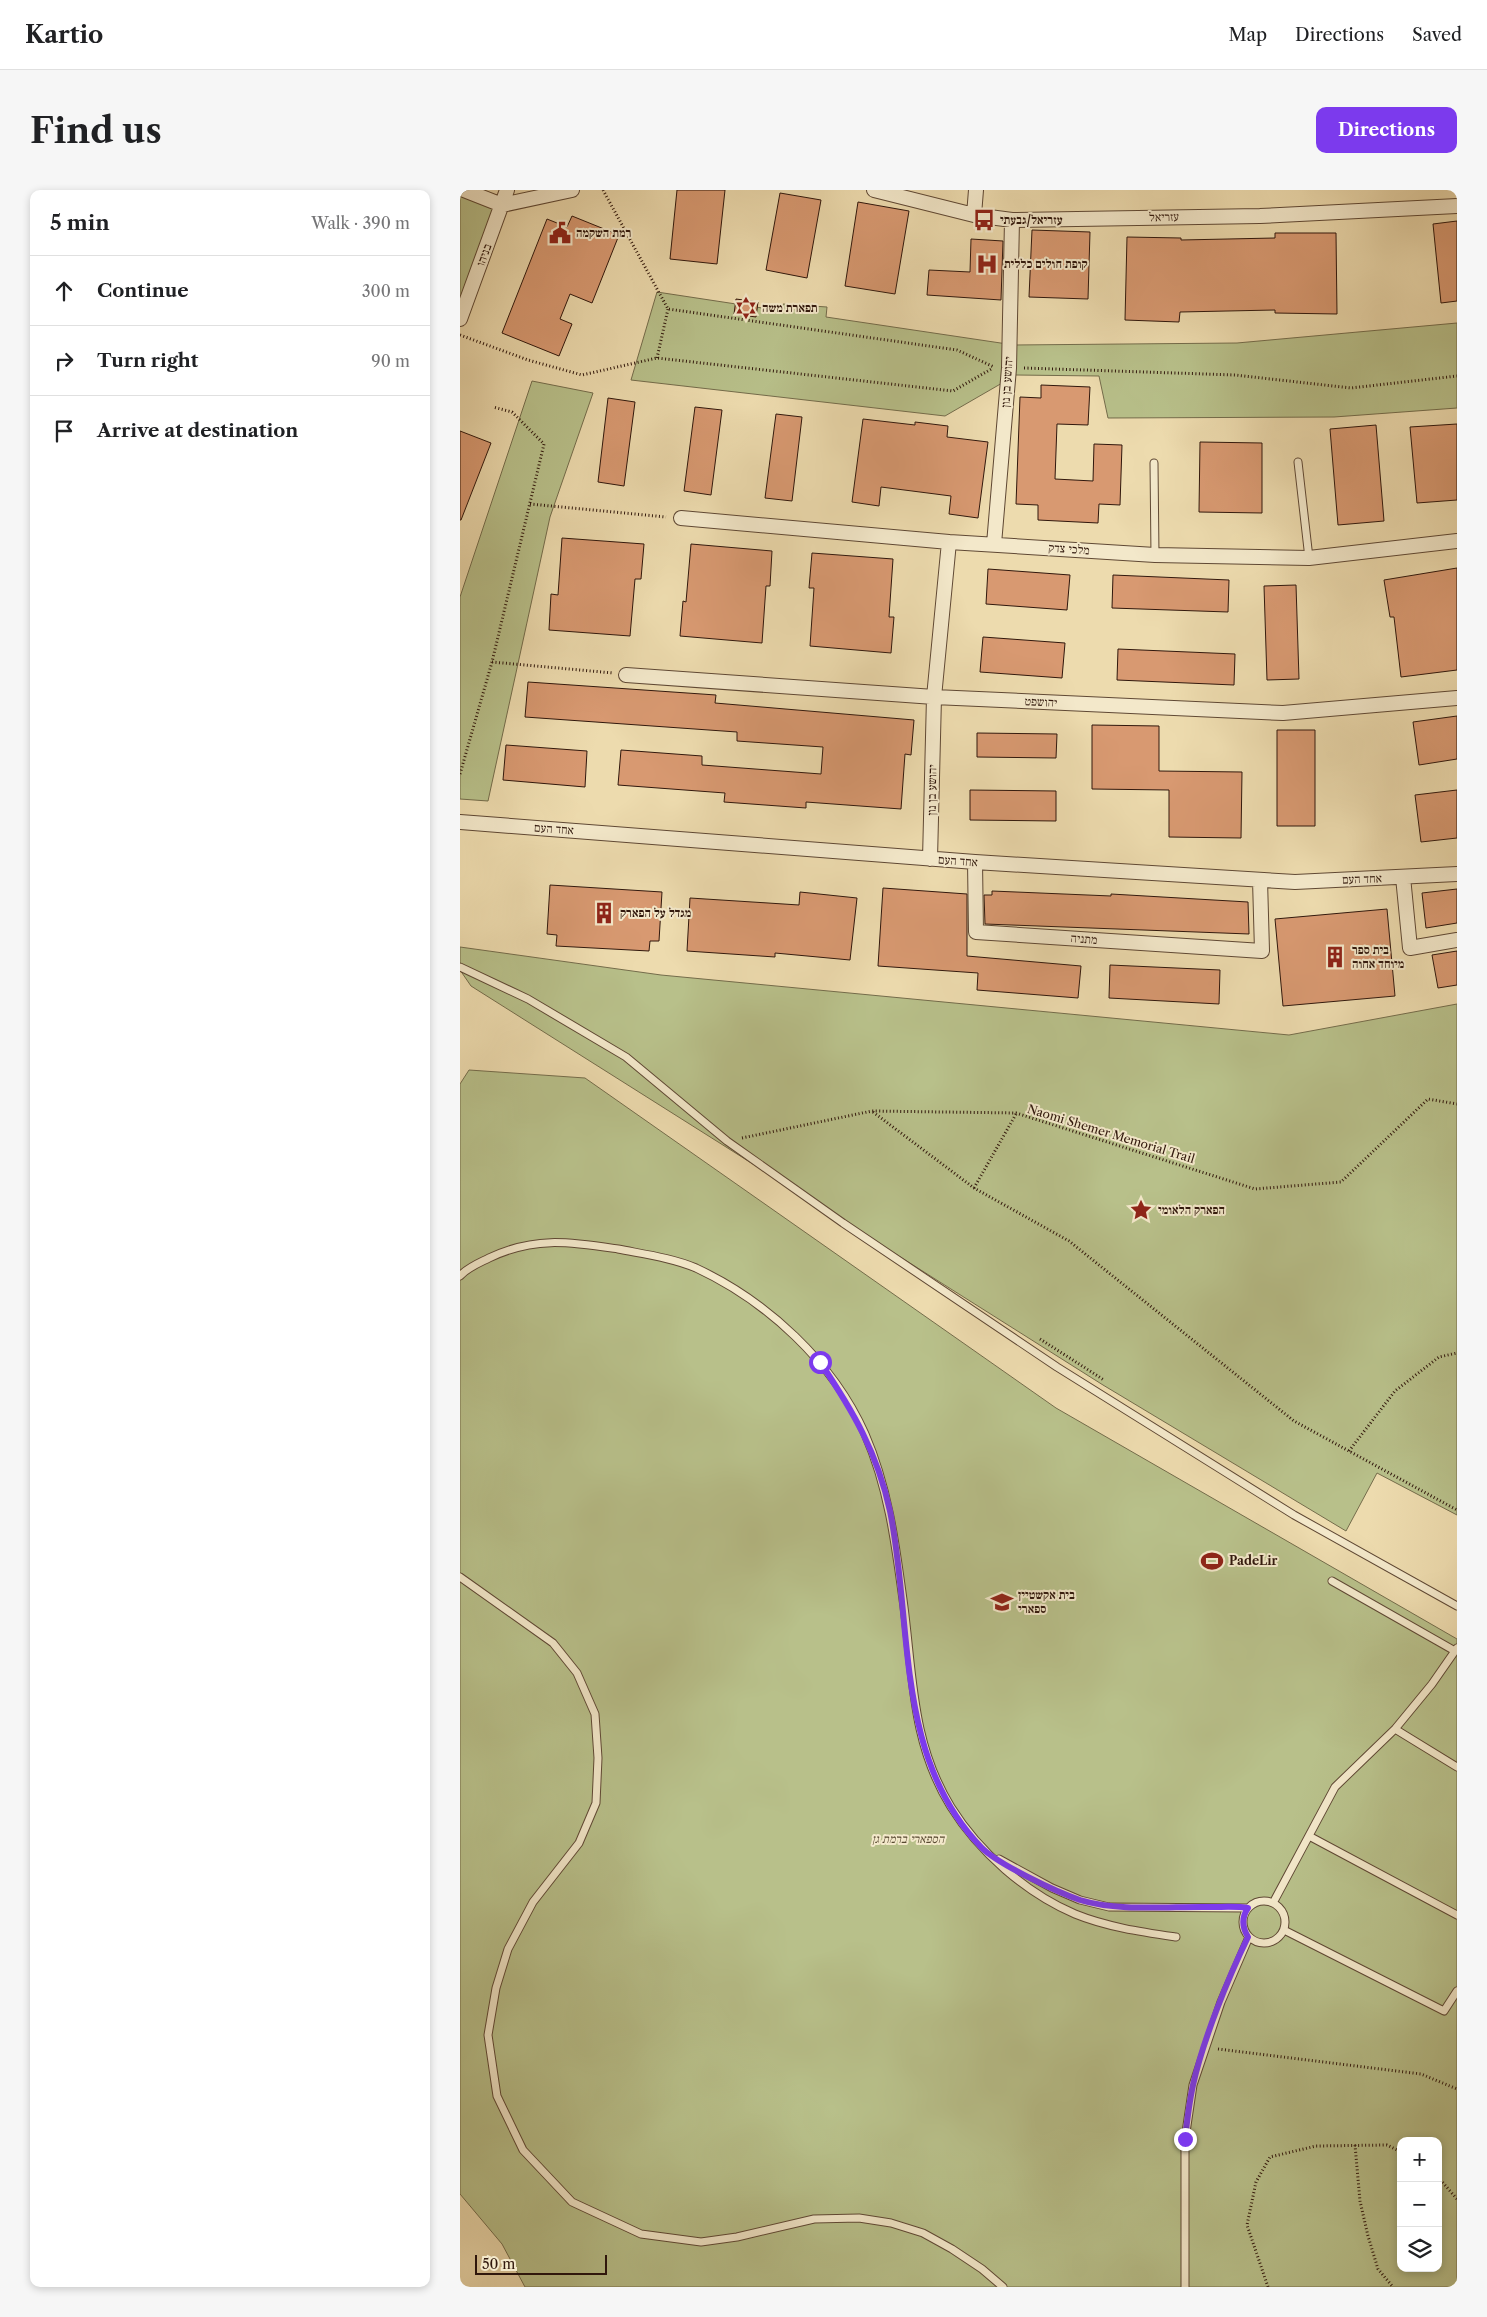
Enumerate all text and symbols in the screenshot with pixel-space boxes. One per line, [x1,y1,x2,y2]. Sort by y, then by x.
text: Kartio [25,20,103,49]
text: Map [1228,24,1267,46]
text: Directions [1295,24,1384,46]
text: Saved [1412,24,1462,46]
button: Directions [1316,107,1457,153]
text: Find us [30,109,162,152]
bus stop icon: עזריאל/גבעתי [971,207,997,233]
street label: עזריאל [1149,209,1179,224]
text: 5 min [50,210,110,235]
place label: עזריאל/גבעתי [1000,212,1063,227]
text: Walk · 390 m [311,213,410,233]
public building icon: רמת השקמה [547,220,573,246]
place label: רמת השקמה [576,225,632,240]
street label: בניהו [473,241,495,268]
hospital icon: קופת חולים כללית [974,251,1000,277]
place label: קופת חולים כללית [1004,256,1088,271]
icon: ahead [50,277,78,305]
text: Continue [97,279,189,302]
text: 300 m [362,281,410,301]
synagogue icon: תפארת משה [733,295,759,321]
place label: תפארת משה [762,300,818,315]
icon: right [50,347,78,375]
text: Turn right [97,349,198,372]
text: 90 m [371,351,410,371]
street label: יהושע בן נון [997,356,1016,408]
icon: arrive [50,417,78,445]
text: Arrive at destination [97,419,298,442]
street label: מלכי צדק [1048,540,1090,557]
street label: יהושפט [1024,693,1058,710]
street label: יהושע בן נון [924,764,939,816]
street label: אחד העם [534,820,575,837]
street label: אחד העם [938,852,979,869]
street label: אחד העם [1342,870,1382,887]
building icon: מגדל על הפארק [591,900,617,926]
place label: מגדל על הפארק [620,905,691,920]
street label: מתניה [1070,930,1098,947]
place label: בית ספר מיוחד אחוה [1352,942,1404,971]
building icon: בית ספר מיוחד אחוה [1322,944,1348,970]
street label: Naomi Shemer Memorial Trail [1026,1101,1197,1166]
place icon: הפארק הלאומי [1128,1197,1154,1223]
place label: הפארק הלאומי [1158,1202,1225,1217]
route start [809,1351,832,1374]
sports icon: PadeLir [1199,1548,1225,1574]
place label: PadeLir [1229,1553,1277,1568]
place label: בית אקשטיין ספארי [1018,1587,1075,1616]
school or university icon: בית אקשטיין ספארי [989,1589,1015,1615]
park label: הספארי ברמת גן [872,1831,946,1846]
route end [1174,2128,1197,2151]
map controls [1397,2137,1442,2272]
button: + [1397,2137,1442,2182]
button: − [1397,2182,1442,2227]
button: layers [1397,2227,1442,2272]
scale bar [475,2252,608,2275]
text: 50 m [482,2255,515,2273]

